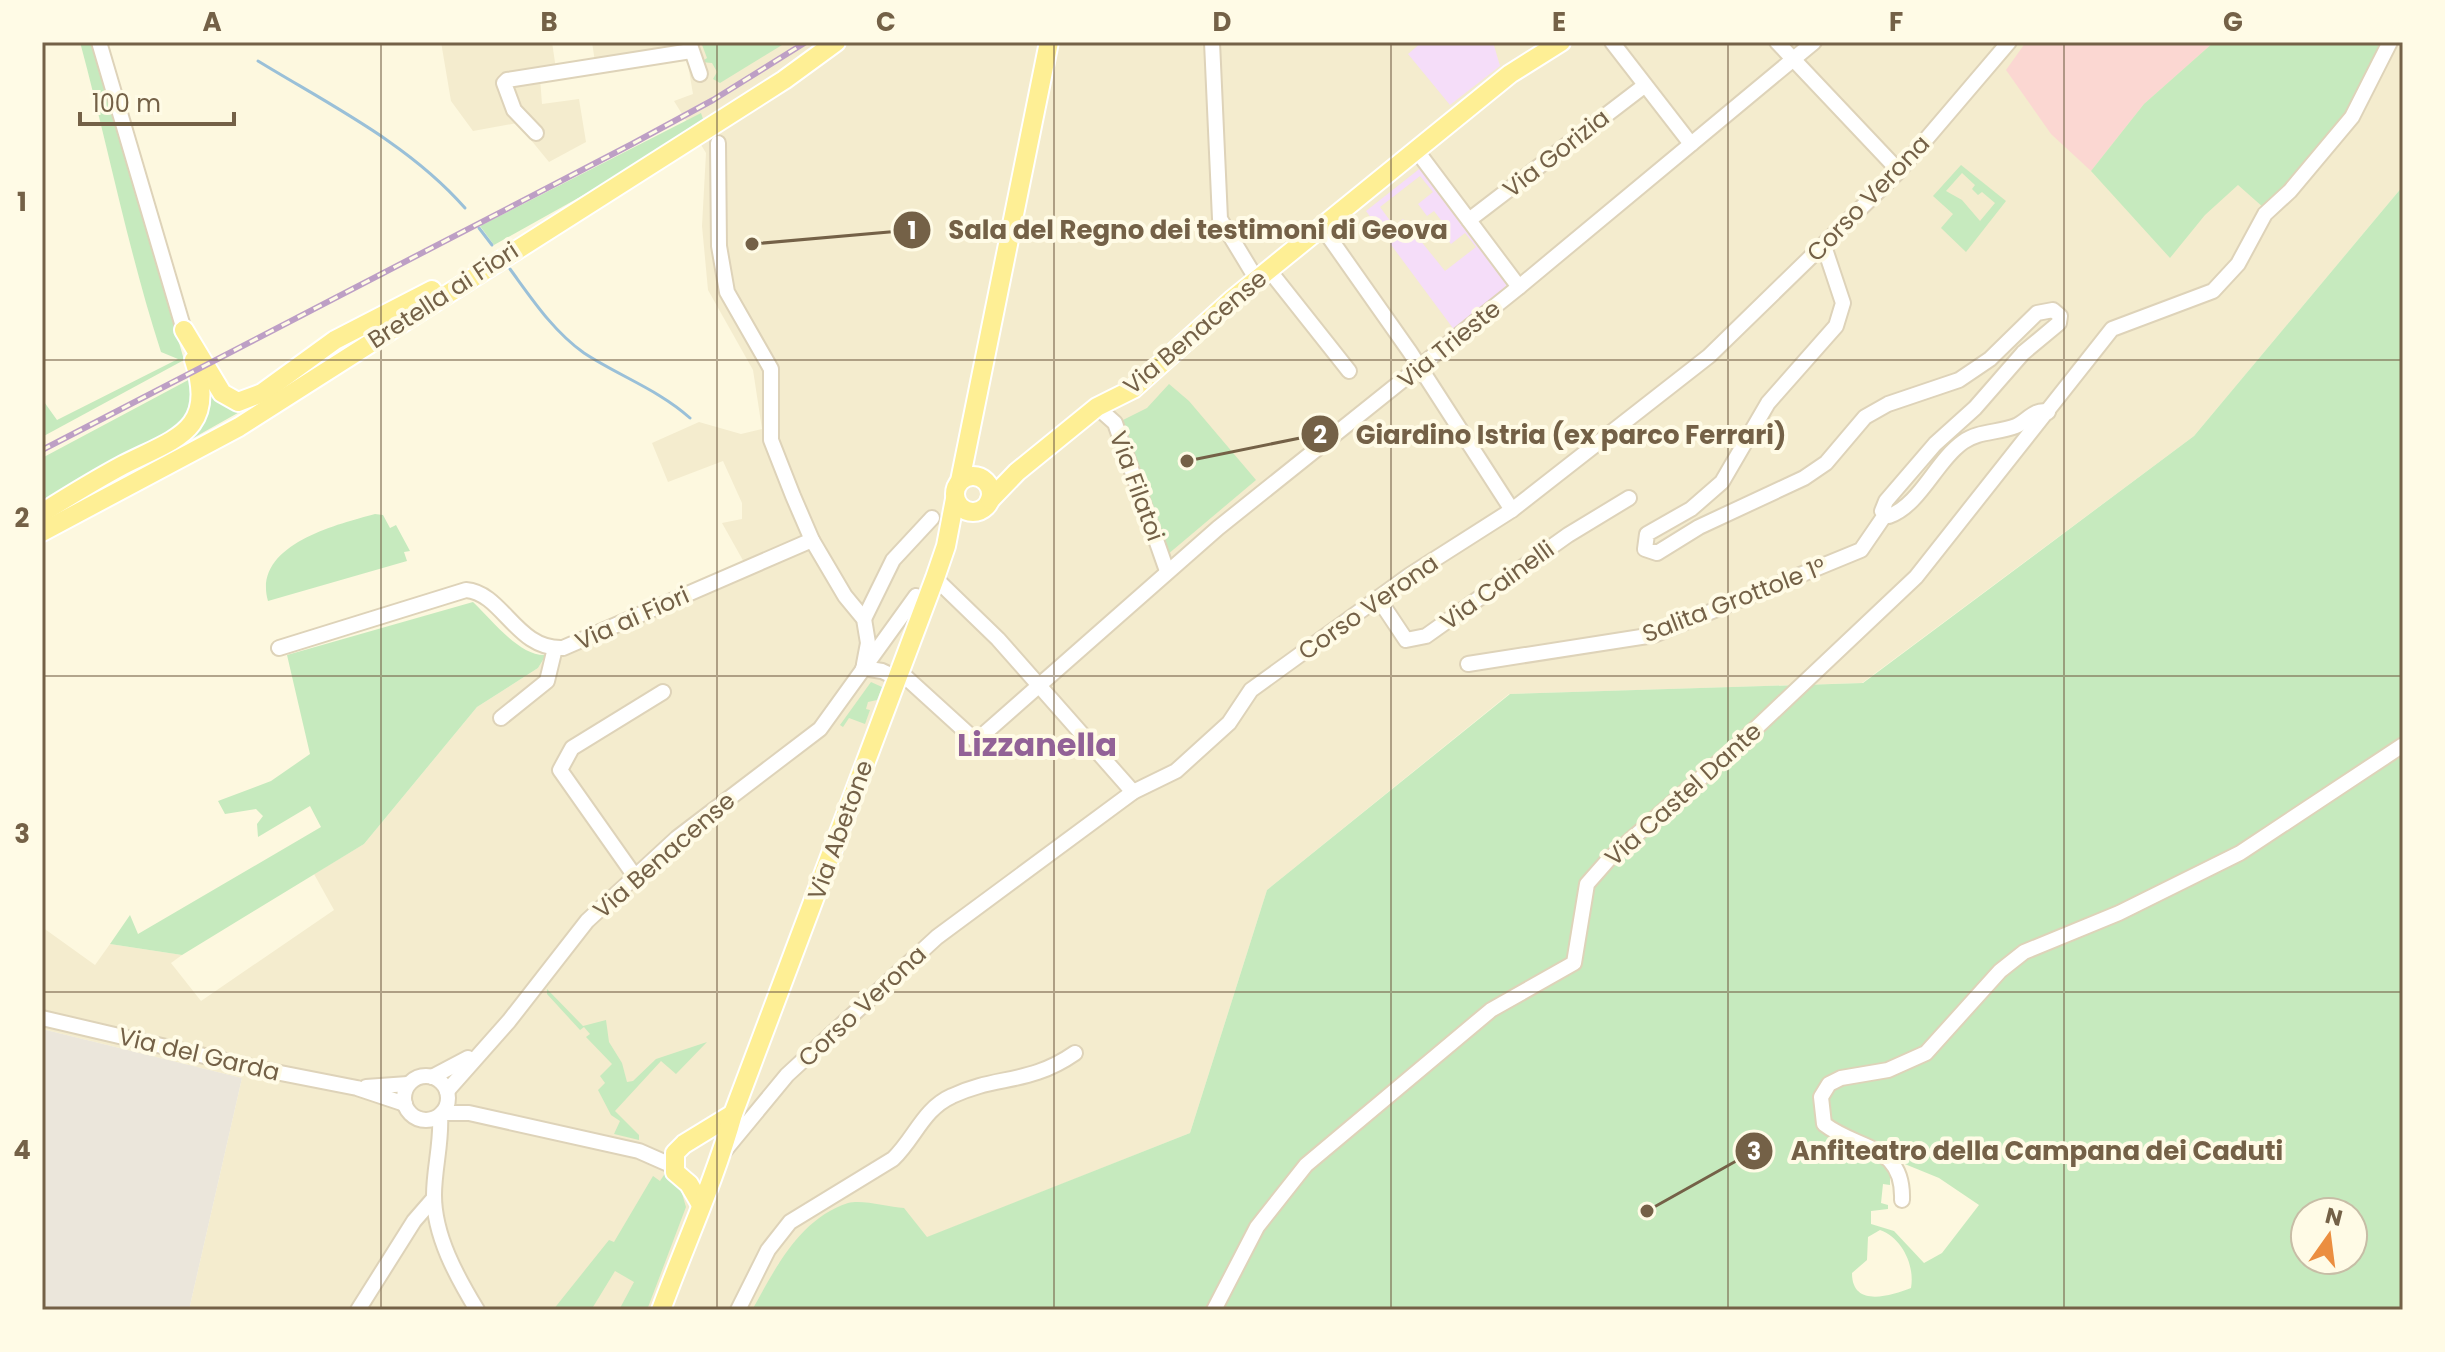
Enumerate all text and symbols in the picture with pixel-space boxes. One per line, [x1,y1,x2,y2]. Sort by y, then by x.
text: A [202,4,222,40]
text: B [540,4,558,40]
text: C [876,4,896,40]
text: D [1213,4,1232,40]
text: E [1552,4,1566,40]
text: F [1889,4,1903,40]
text: G [2223,4,2243,40]
scale bar [80,76,234,126]
text: 100 m [92,87,161,120]
street label: Via Gorizia [1496,101,1616,205]
street label: Corso Verona [1799,128,1937,268]
text: 1 [17,184,27,220]
callout: Sala del Regno dei testimoni di Geova [892,205,1463,255]
text: Sala del Regno dei testimoni di Geova [948,212,1448,248]
text: 1 [907,214,917,247]
street label: Bretella ai Fiori [361,234,525,356]
street label: Via Benacense [1116,262,1274,402]
street label: Via Trieste [1391,292,1507,396]
callout: Giardino Istria (ex parco Ferrari) [1300,409,1803,459]
text: Giardino Istria (ex parco Ferrari) [1356,417,1786,453]
text: 2 [1313,418,1327,451]
street label: Via Filatoi [1102,426,1172,546]
text: 2 [15,500,30,536]
street label: Via Cainelli [1433,532,1561,638]
street label: Corso Verona [1291,546,1445,668]
street label: Salita Grottole 1° [1638,550,1831,650]
street label: Via ai Fiori [570,578,694,658]
street label: Via Castel Dante [1598,715,1768,873]
district label: Lizzanella [957,722,1117,767]
street label: Via Abetone [799,756,881,904]
street label: Via Benacense [586,784,742,926]
text: 3 [14,816,30,852]
street label: Corso Verona [791,938,933,1074]
street label: Via del Garda [115,1019,283,1089]
callout: Anfiteatro della Campana dei Caduti [1734,1126,2299,1176]
text: 4 [13,1132,31,1168]
text: Anfiteatro della Campana dei Caduti [1791,1133,2283,1169]
text: 3 [1747,1135,1761,1168]
north arrow [2289,1196,2369,1276]
text: N [2322,1200,2345,1234]

